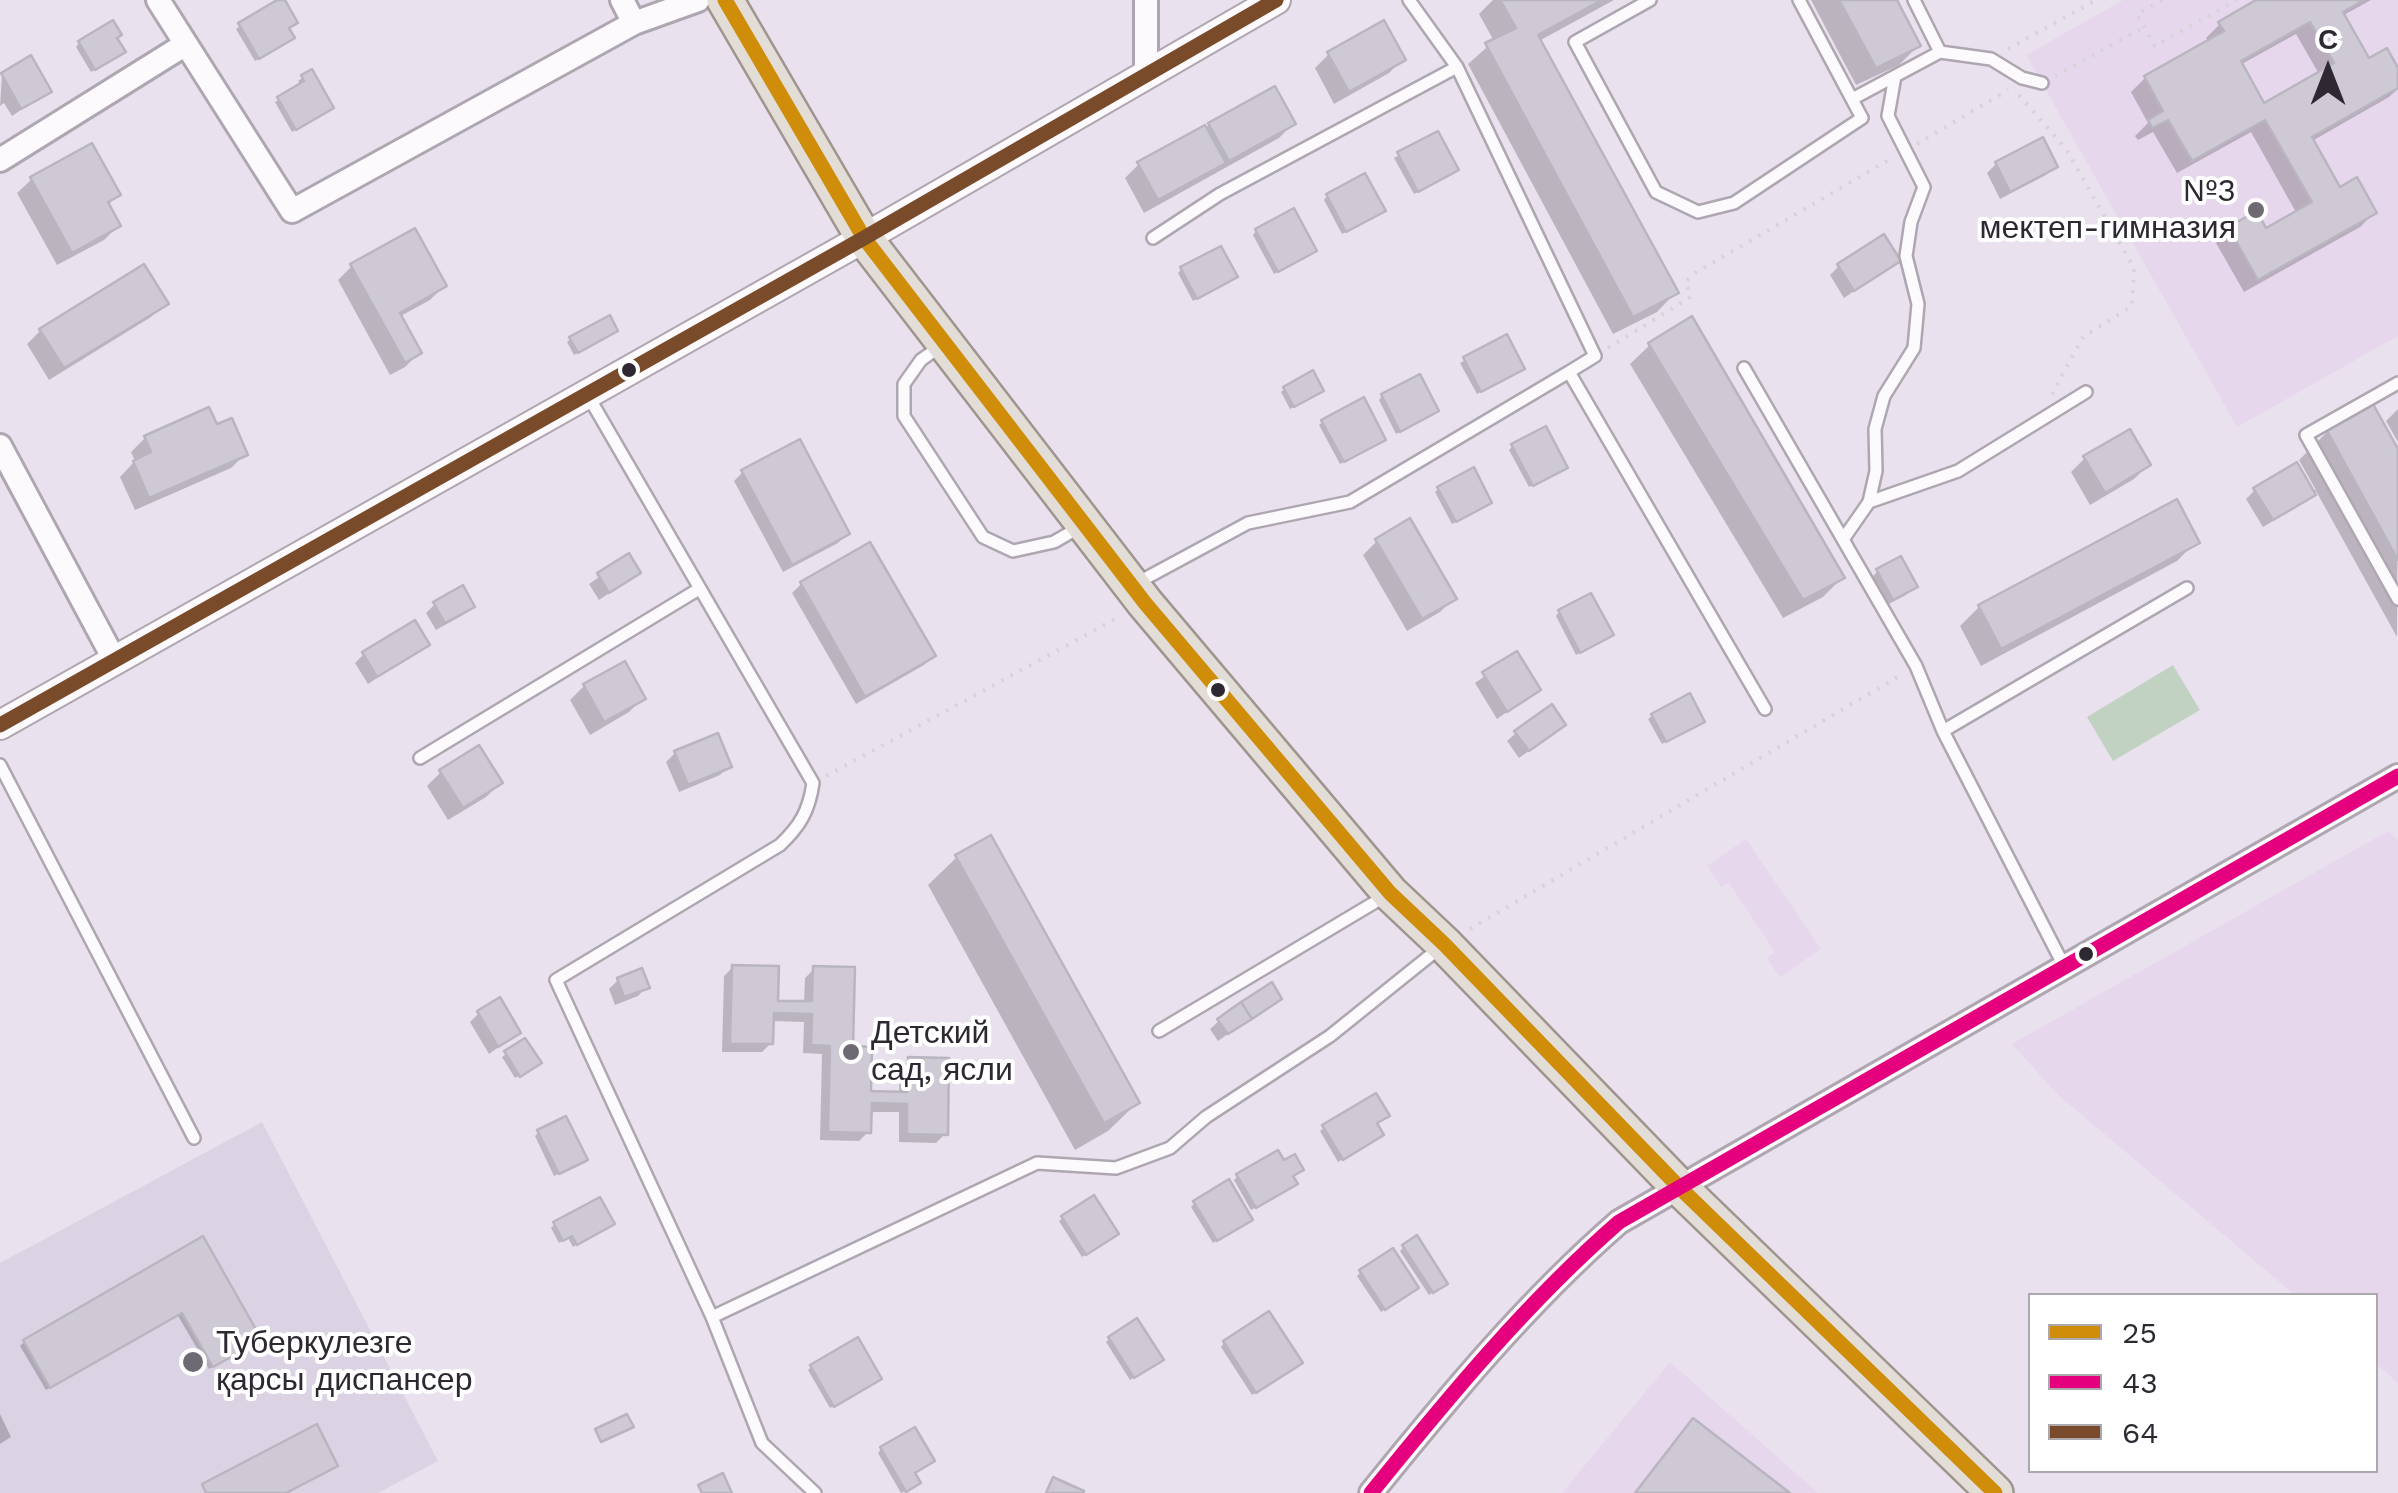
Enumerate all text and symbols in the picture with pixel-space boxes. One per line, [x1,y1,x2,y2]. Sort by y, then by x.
north arrow [2278,20,2378,120]
text: С [2318,23,2338,56]
place label: №3 мектеп-гимназия [1980,173,2236,248]
marker: №3 мектеп-гимназия [2245,199,2267,221]
unlabelled marker [619,360,639,380]
unlabelled marker [1208,680,1228,700]
unlabelled marker [2076,944,2096,964]
place label: Детский сад, ясли [871,1015,1013,1090]
marker: Детский сад, ясли [840,1041,862,1063]
legend [2028,1293,2378,1473]
text: 25 [2122,1315,2157,1350]
place label: Туберкулезге қарсы диспансер [216,1325,472,1400]
marker: Туберкулезге қарсы диспансер [180,1349,206,1375]
text: 43 [2122,1365,2158,1400]
text: 64 [2122,1415,2159,1450]

